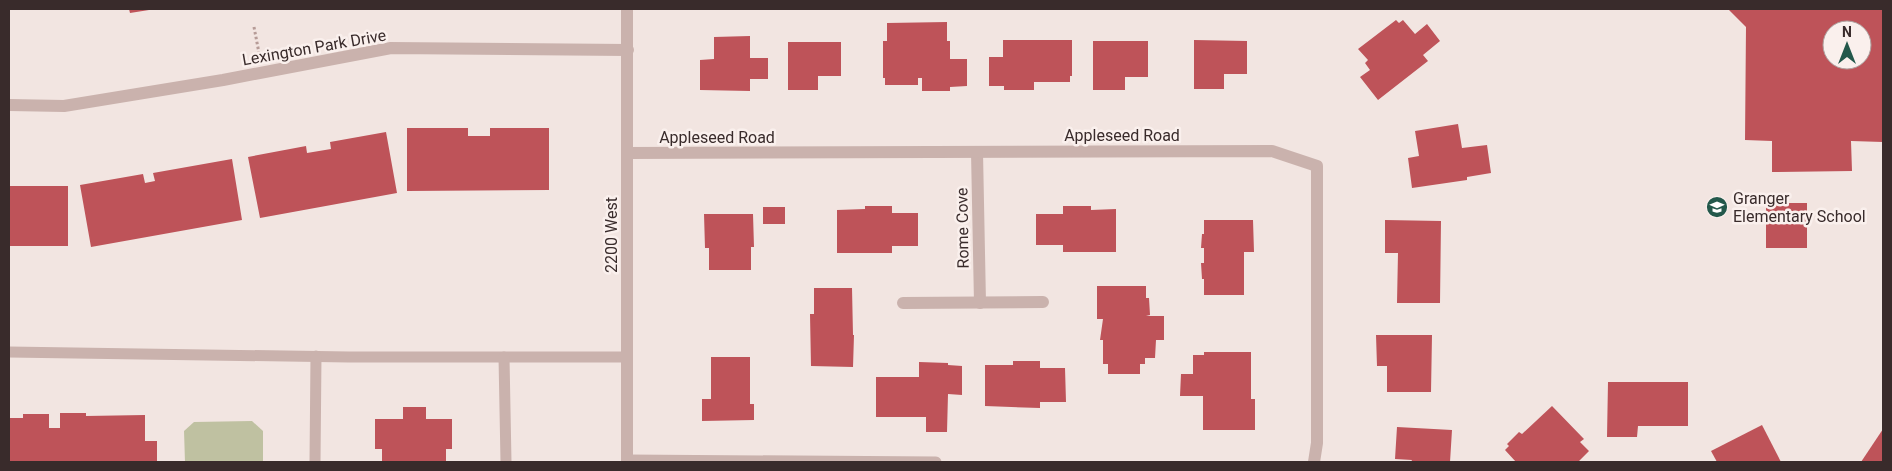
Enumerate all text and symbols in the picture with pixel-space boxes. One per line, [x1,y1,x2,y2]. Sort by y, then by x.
north arrow [1822,20,1872,70]
text: N [1842,24,1852,40]
street label: Lexington Park Drive [241,25,388,70]
street label: Appleseed Road [1064,126,1180,145]
street label: Appleseed Road [659,128,775,147]
street label: Rome Cove [952,187,973,269]
place label: Granger Elementary School [1733,189,1866,226]
school or university icon: Granger Elementary School [1705,195,1729,219]
street label: 2200 West [602,197,621,273]

